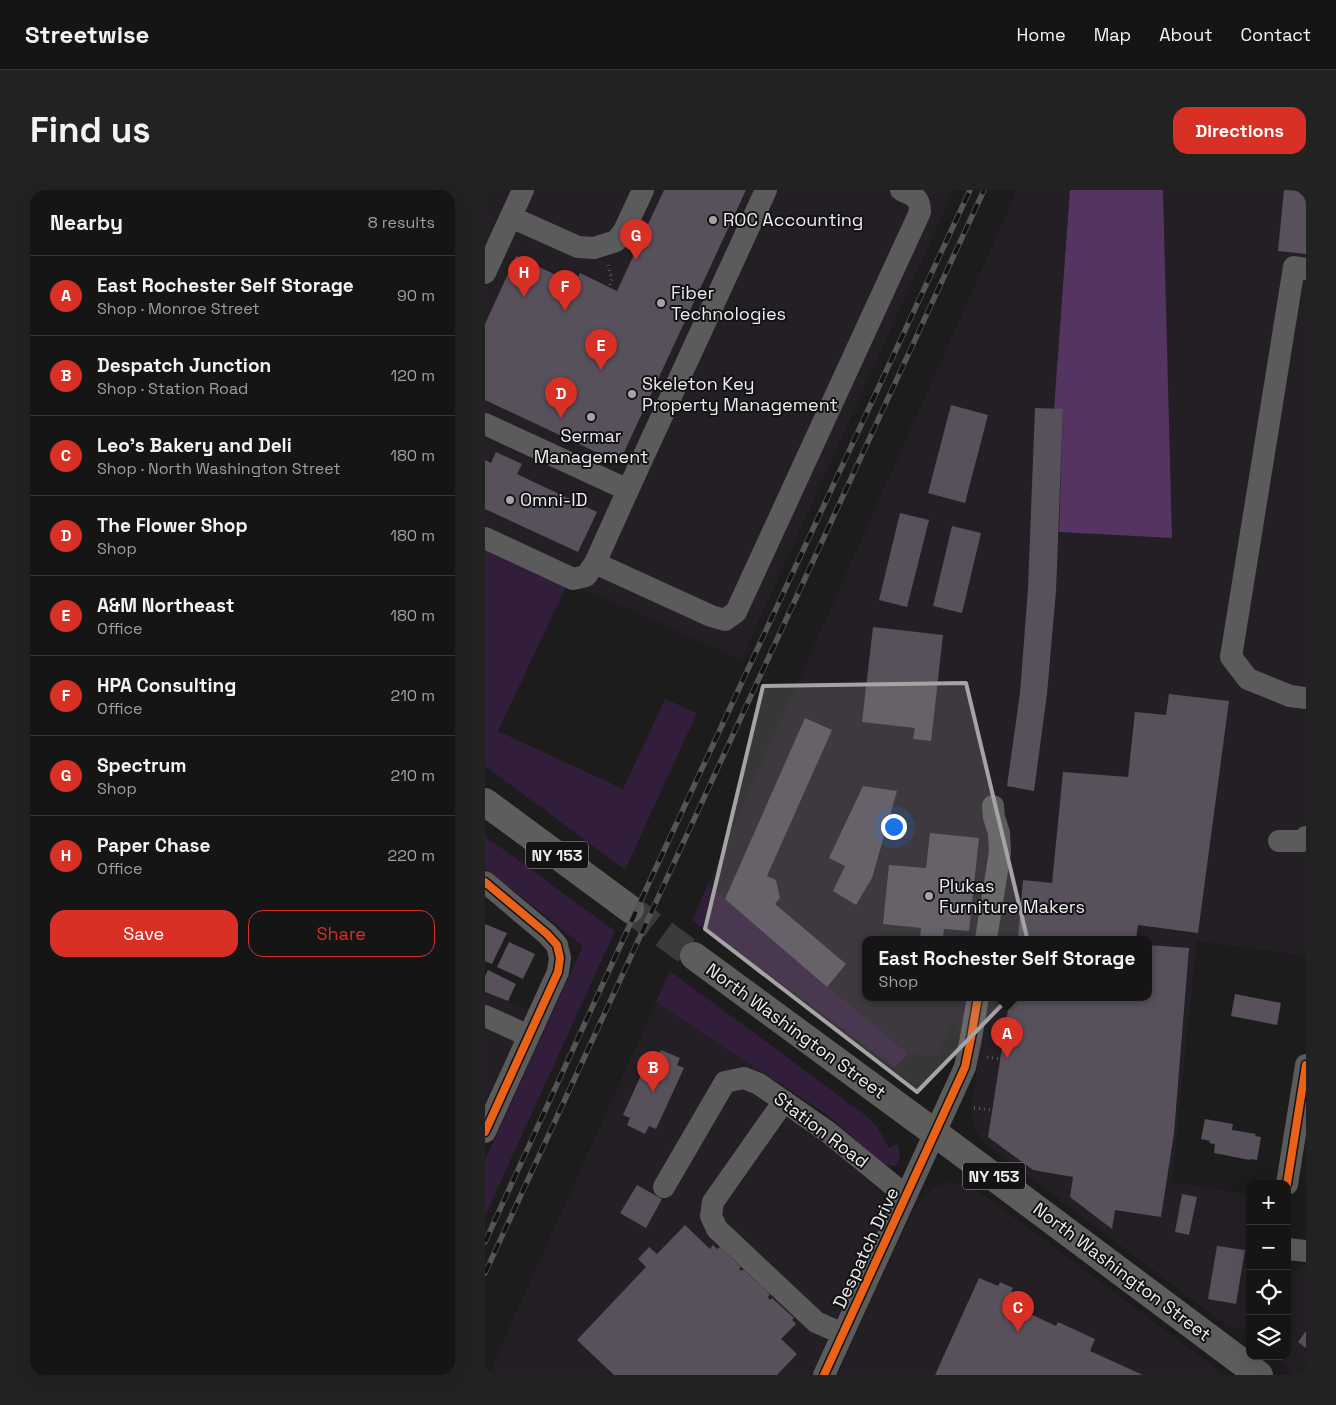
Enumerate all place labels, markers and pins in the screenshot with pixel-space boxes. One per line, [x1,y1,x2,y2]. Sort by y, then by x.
place label: ROC Accounting [723,208,863,231]
marker: ROC Accounting [707,214,719,226]
pin: G [620,219,652,260]
pin: H [508,256,540,297]
pin: F [549,270,581,311]
place label: Fiber Technologies [671,281,786,325]
marker: Fiber Technologies [655,297,667,309]
pin: E [585,329,617,370]
place label: Skeleton Key Property Management [642,372,838,416]
pin: D [545,377,577,418]
marker: Skeleton Key Property Management [626,388,638,400]
marker: Sermar Management [585,411,597,423]
place label: Sermar Management [534,424,648,468]
place label: Omni-ID [520,488,587,511]
marker: Omni-ID [504,494,516,506]
place label: Plukas Furniture Makers [939,874,1085,918]
marker: Plukas Furniture Makers [923,890,935,902]
pin: A [991,1017,1023,1058]
pin: B [637,1051,669,1092]
pin: C [1002,1291,1034,1332]

